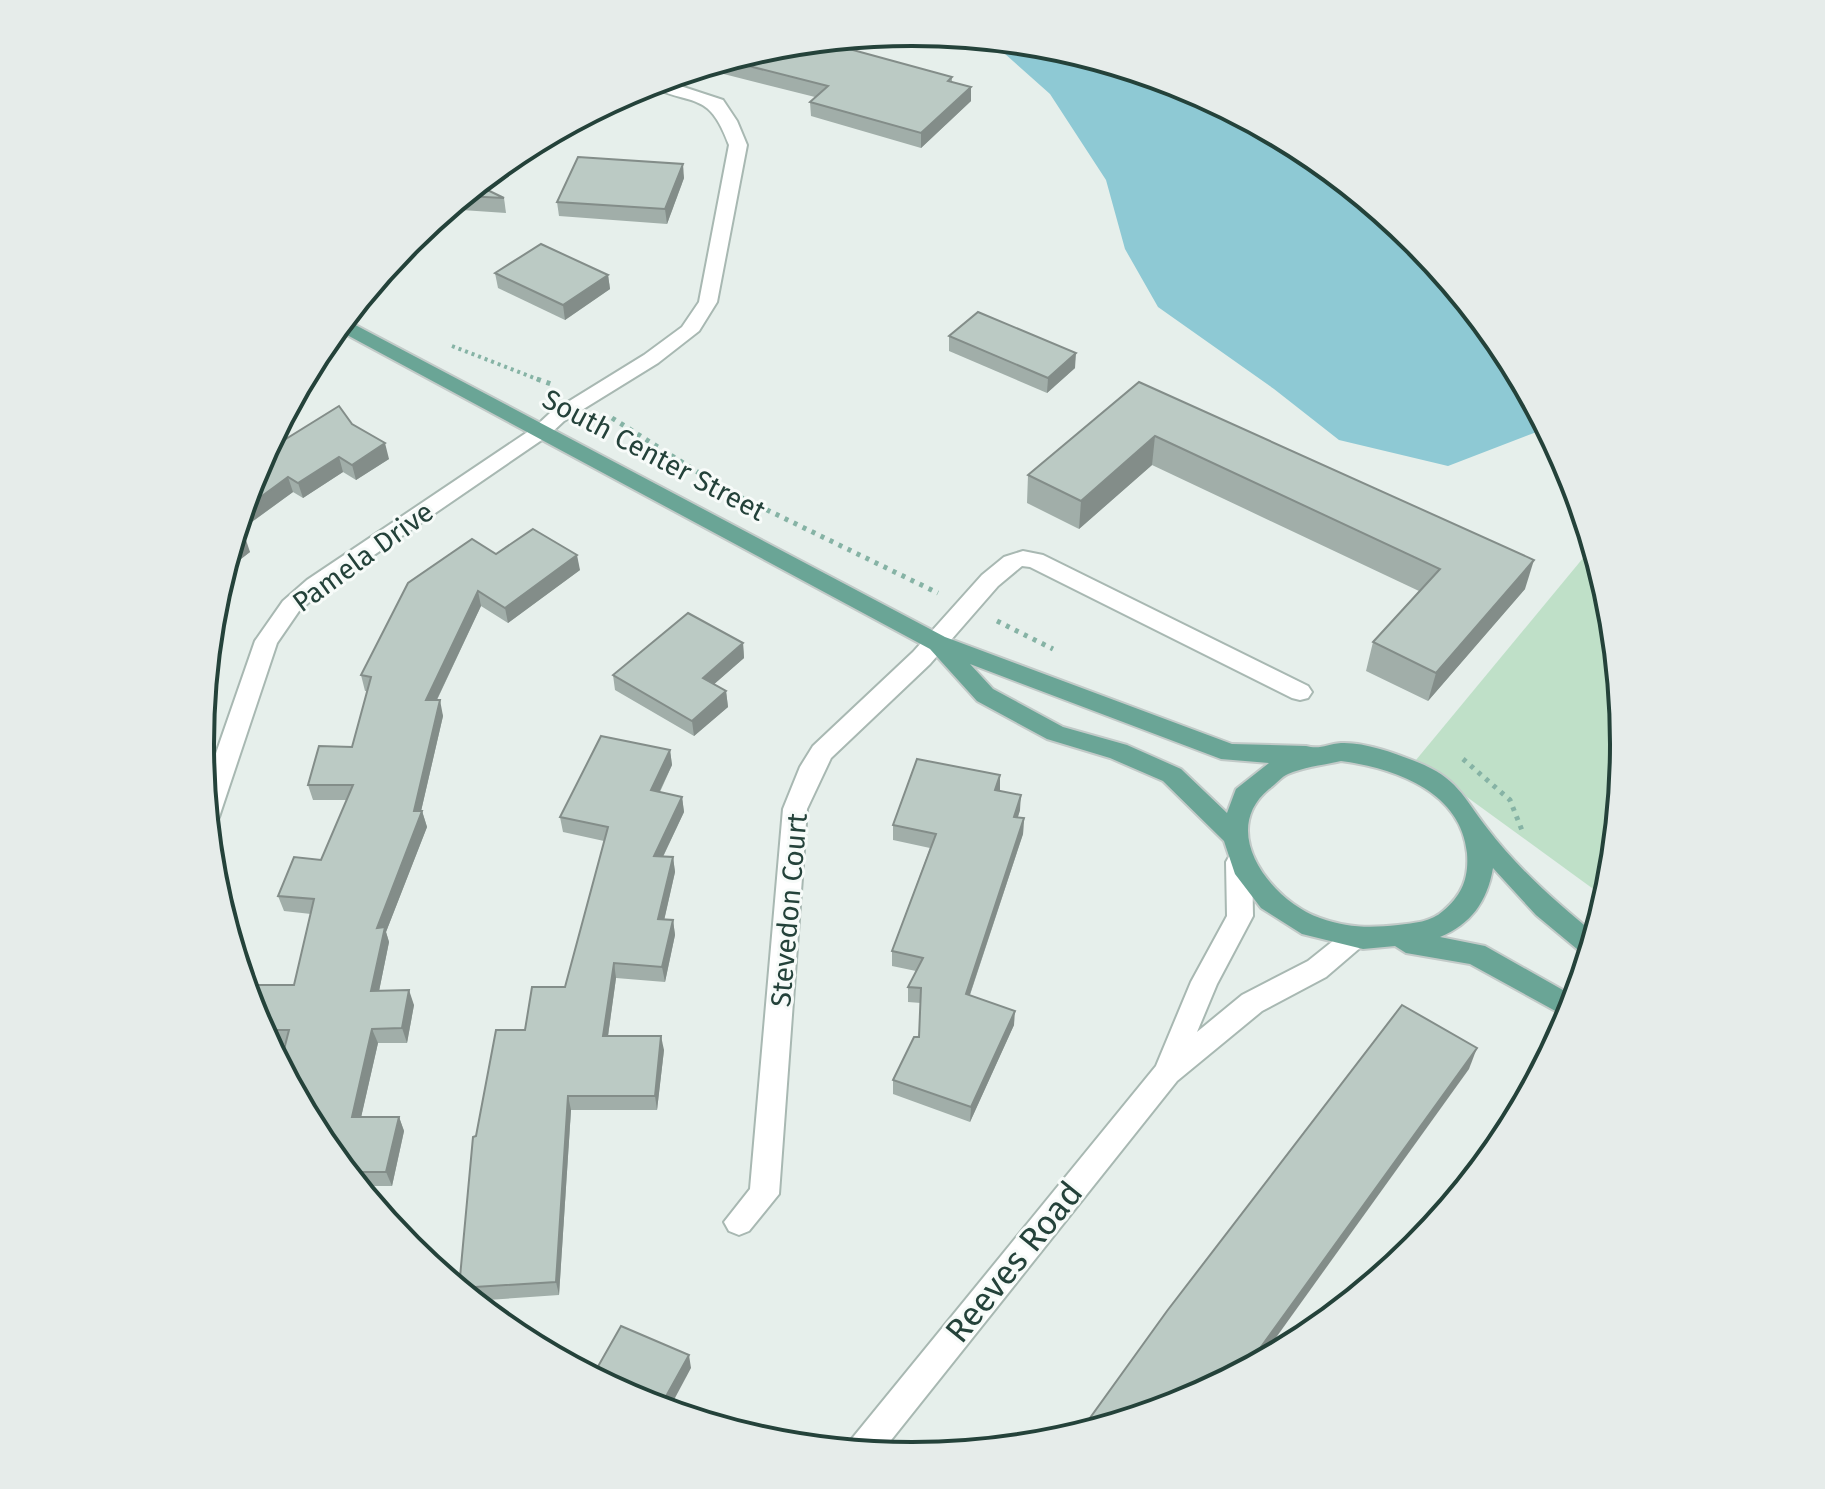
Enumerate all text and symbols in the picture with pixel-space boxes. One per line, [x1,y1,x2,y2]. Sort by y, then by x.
street label: South Center Street [537,382,772,528]
street label: Pamela Drive [286,495,440,619]
street label: Stevedon Court [764,811,814,1008]
street label: Reeves Road [937,1173,1091,1351]

